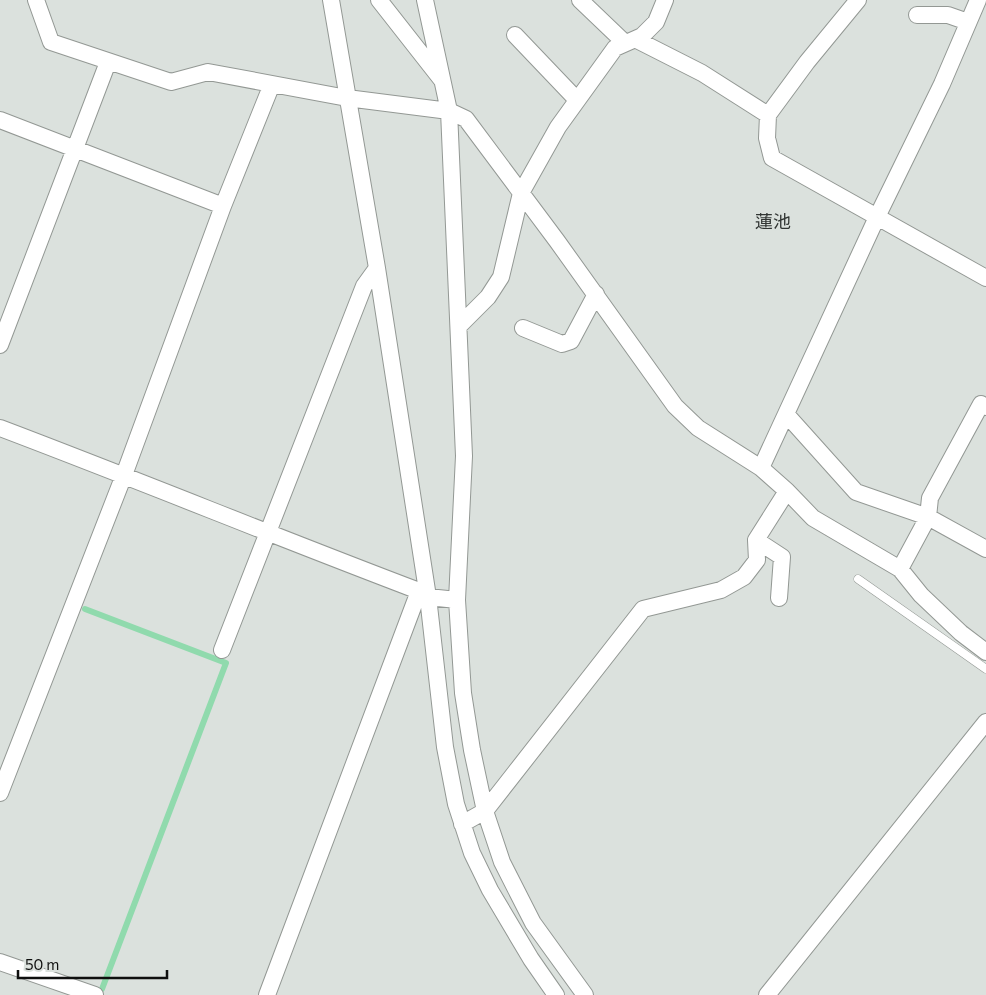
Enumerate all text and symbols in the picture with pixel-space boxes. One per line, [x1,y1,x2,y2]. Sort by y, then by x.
district label: 蓮池 [755,210,791,232]
scale bar [18,948,166,980]
text: 50 m [25,955,59,973]

